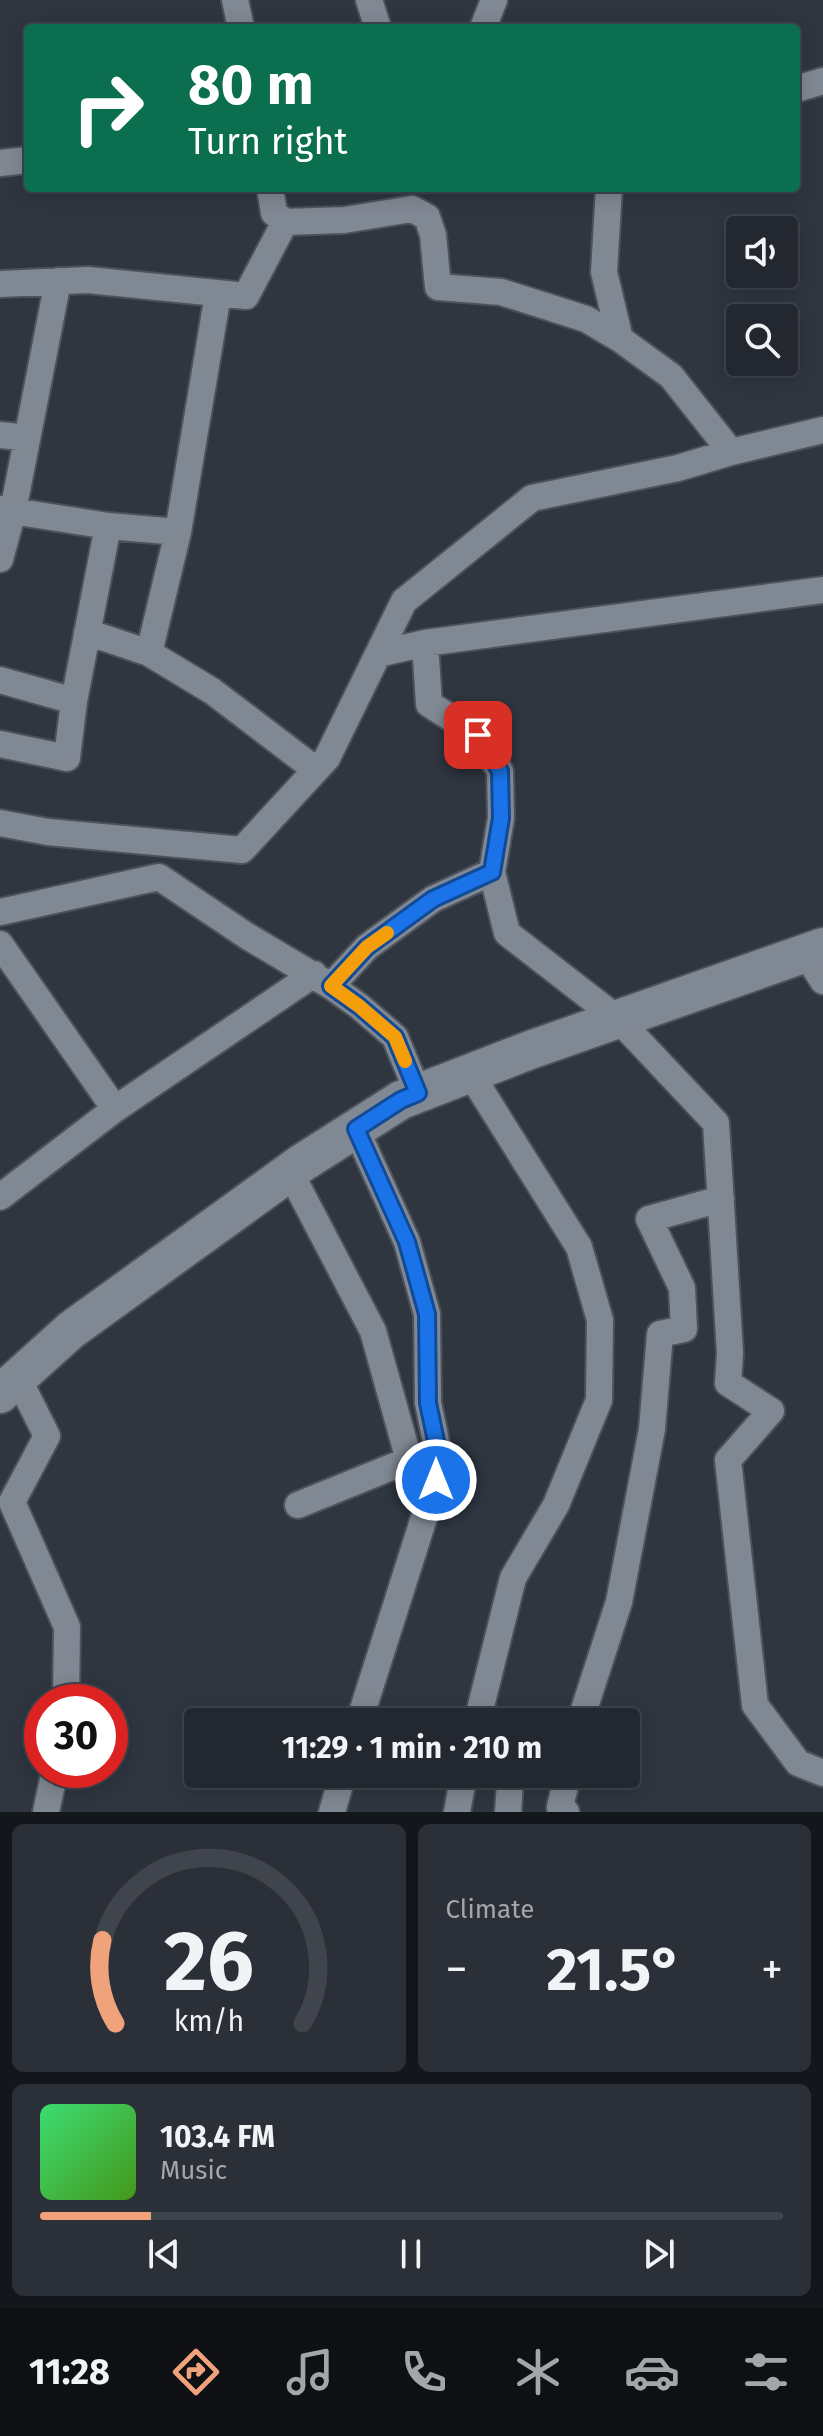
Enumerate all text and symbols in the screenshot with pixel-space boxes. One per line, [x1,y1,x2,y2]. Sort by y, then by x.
text: 80 m [188,52,314,119]
icon: right [56,56,160,160]
text: Turn right [188,120,348,164]
map controls [726,216,798,376]
button: sound [726,216,798,288]
button: search [726,304,798,376]
pin [444,701,512,769]
icon: arrive [456,713,500,757]
position arrow [394,1438,478,1522]
speed limit sign: 30 [24,1684,128,1788]
text: 11:29 · 1 min · 210 m [282,1730,542,1766]
text: Climate [446,1894,534,1925]
text: 26 [164,1912,254,2012]
text: 21.5° [547,1934,682,2006]
text: − [446,1943,468,1996]
text: + [761,1943,783,1996]
text: km/h [173,2004,244,2039]
text: 103.4 FM [160,2119,275,2155]
text: Music [160,2155,227,2186]
icon: previous [142,2232,186,2276]
icon: pause [389,2232,433,2276]
icon: next [637,2232,681,2276]
icon: directions [168,2344,224,2400]
icon: music [282,2344,338,2400]
icon: phone [396,2344,452,2400]
icon: climate [510,2344,566,2400]
icon: car [624,2344,680,2400]
icon: filters [738,2344,794,2400]
text: 11:28 [29,2350,110,2394]

